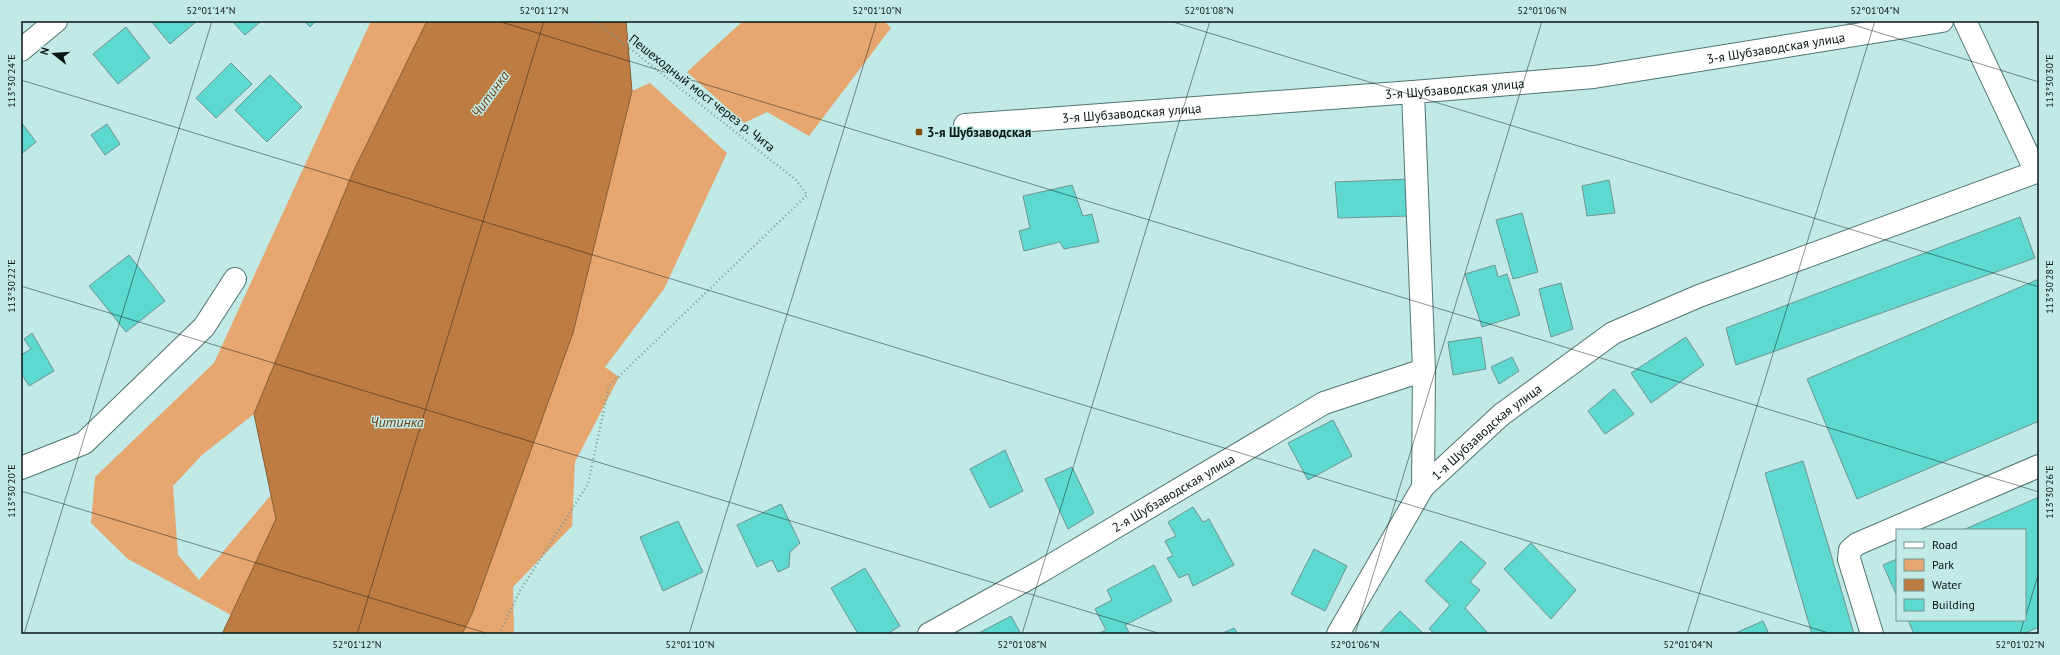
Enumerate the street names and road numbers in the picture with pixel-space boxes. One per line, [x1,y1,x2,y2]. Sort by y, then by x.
street label: 3-я Шубзаводская улица [1705,28,1846,67]
street label: Пешеходный мост через р. Чита [625,30,779,156]
street label: 3-я Шубзаводская улица [1384,74,1525,103]
street label: 3-я Шубзаводская улица [1061,99,1202,126]
street label: 1-я Шубзаводская улица [1428,380,1545,484]
street label: 2-я Шубзаводская улица [1109,450,1238,536]

